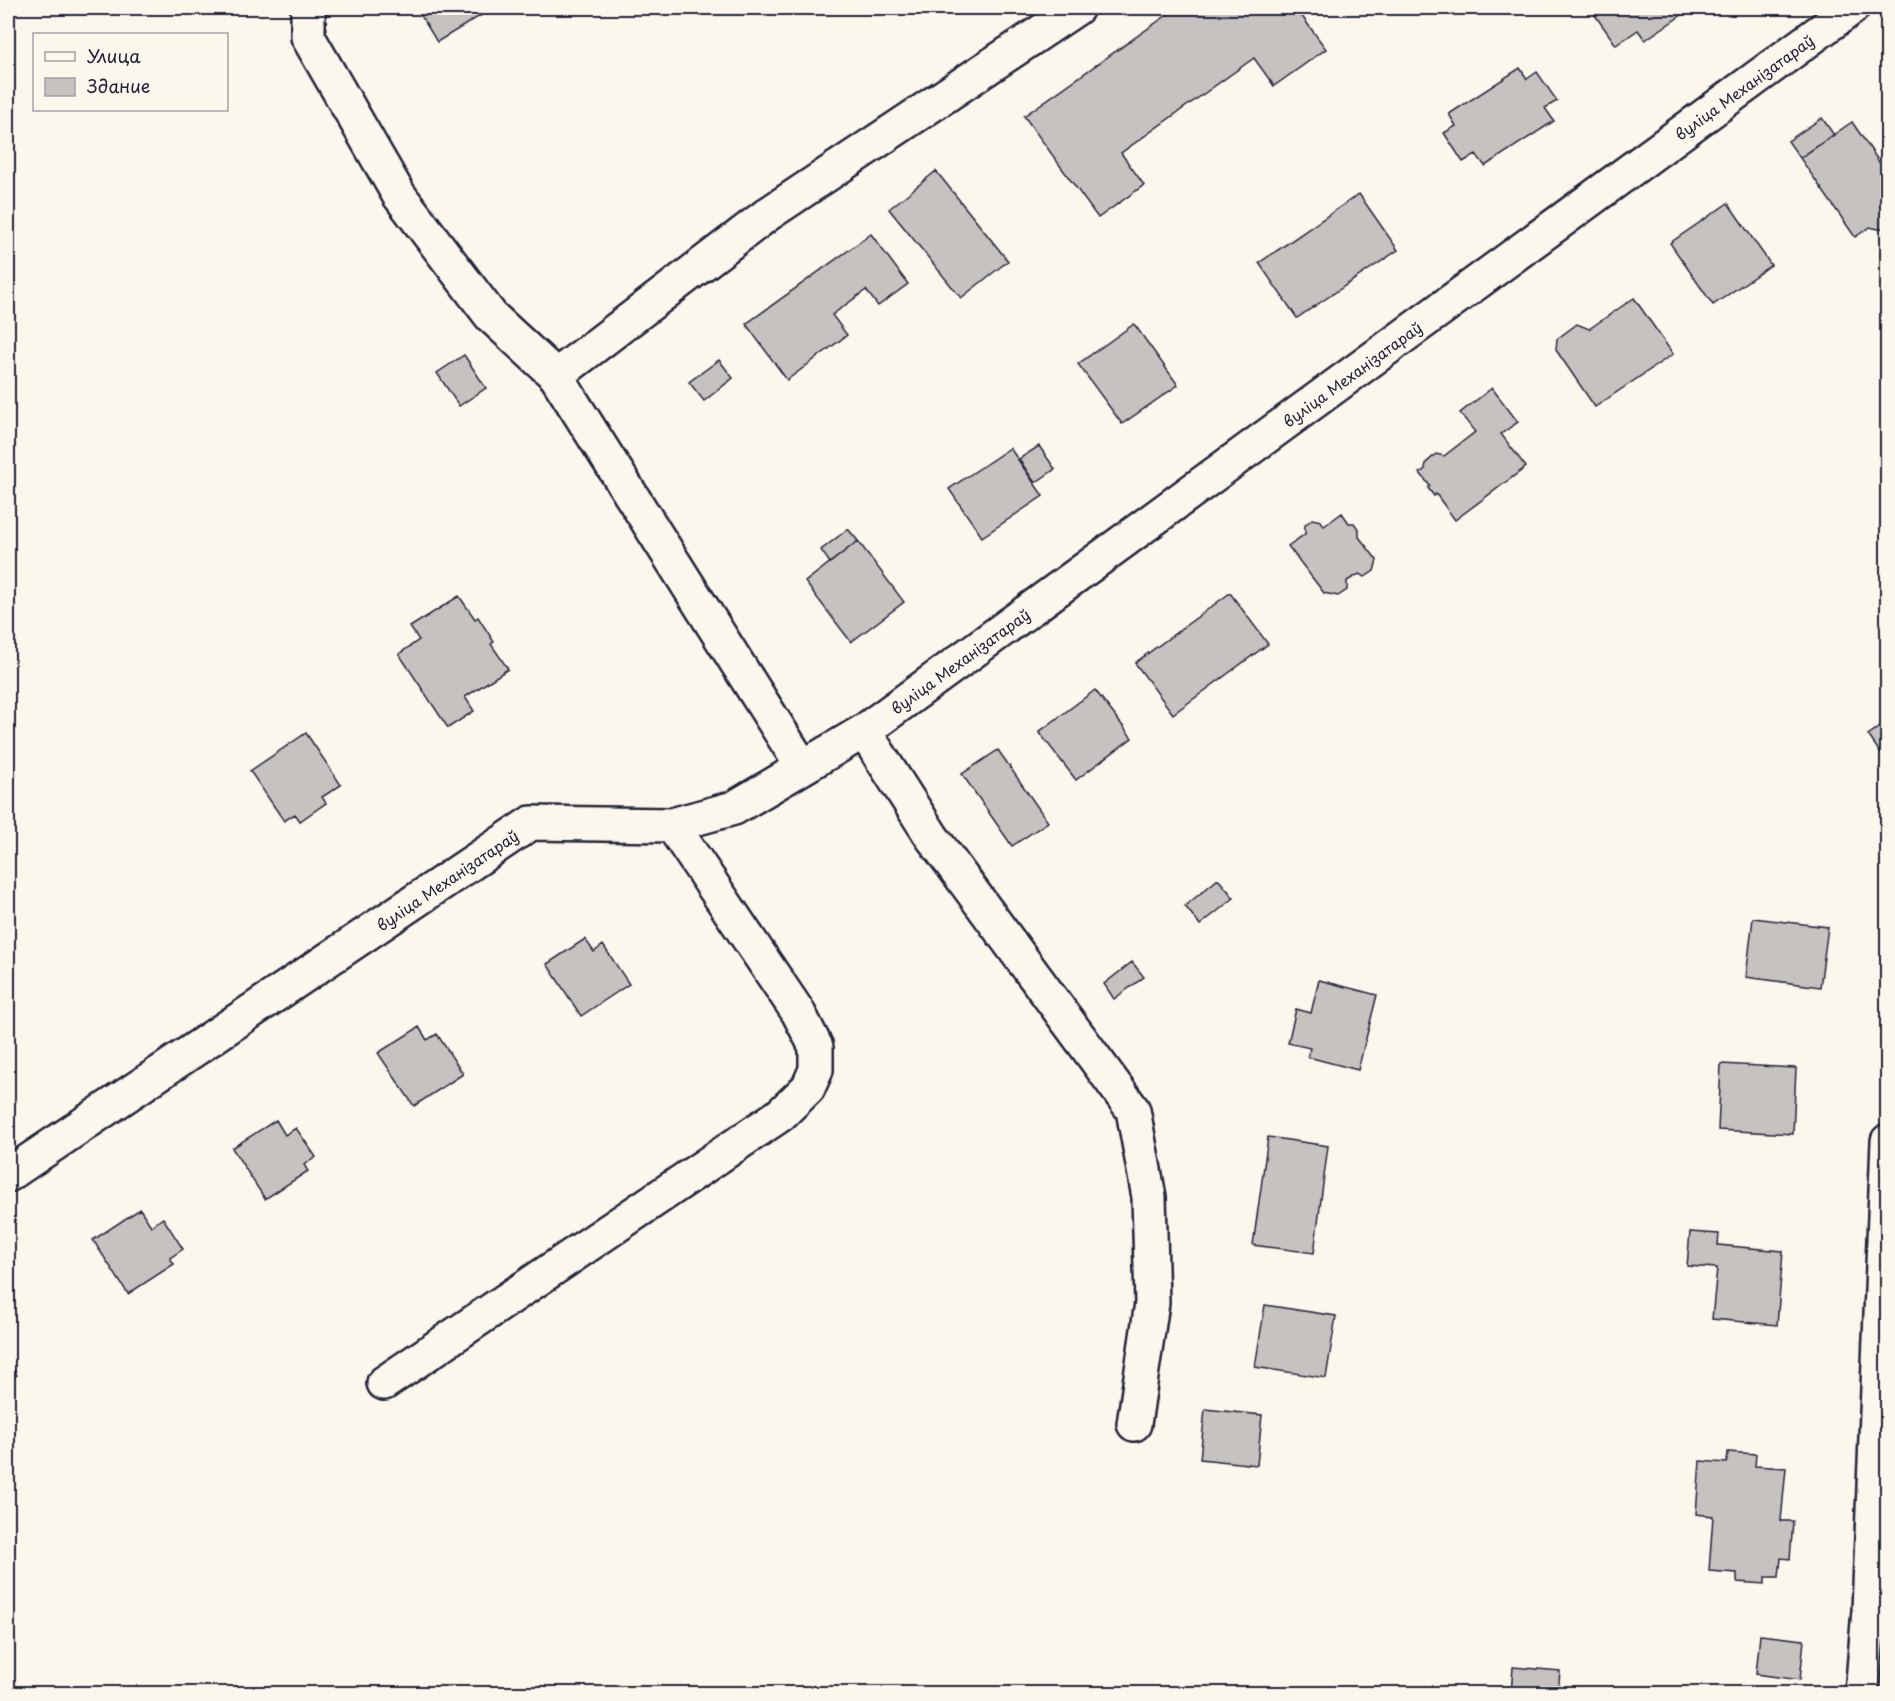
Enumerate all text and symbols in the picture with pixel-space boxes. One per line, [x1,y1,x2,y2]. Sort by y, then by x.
street label: вуліца Механізатараў [1670,29,1818,145]
legend [33,33,228,111]
text: Улица [87,42,141,69]
text: Здание [87,72,150,99]
street label: вуліца Механізатараў [1278,316,1426,432]
street label: вуліца Механізатараў [886,603,1034,719]
street label: вуліца Механізатараў [371,824,523,936]

